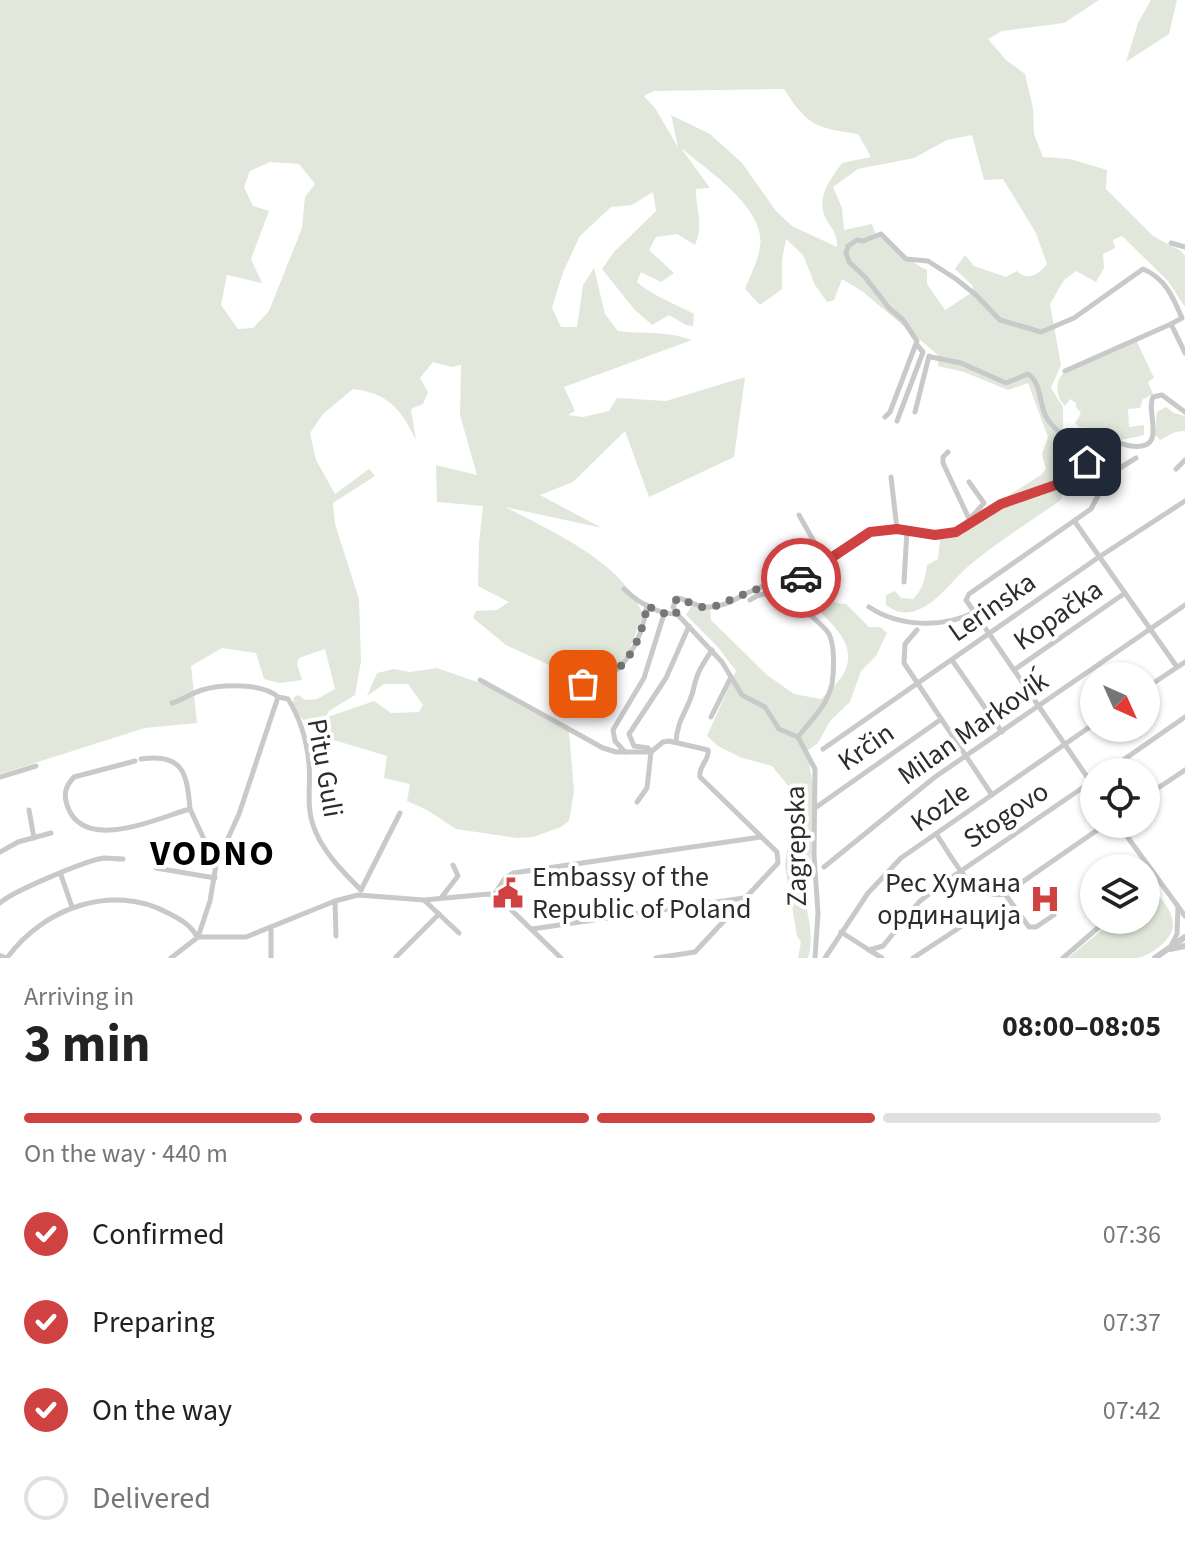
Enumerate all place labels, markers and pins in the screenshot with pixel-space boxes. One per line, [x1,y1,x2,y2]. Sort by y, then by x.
pin [1053,428,1121,496]
pin [549,650,617,718]
place label: Embassy of the Republic of Poland [532,857,752,929]
place label: Рес Хумана ординација [877,863,1021,935]
public building icon: Embassy of the Republic of Poland [491,876,525,910]
hospital icon: Рес Хумана ординација [1028,882,1062,916]

